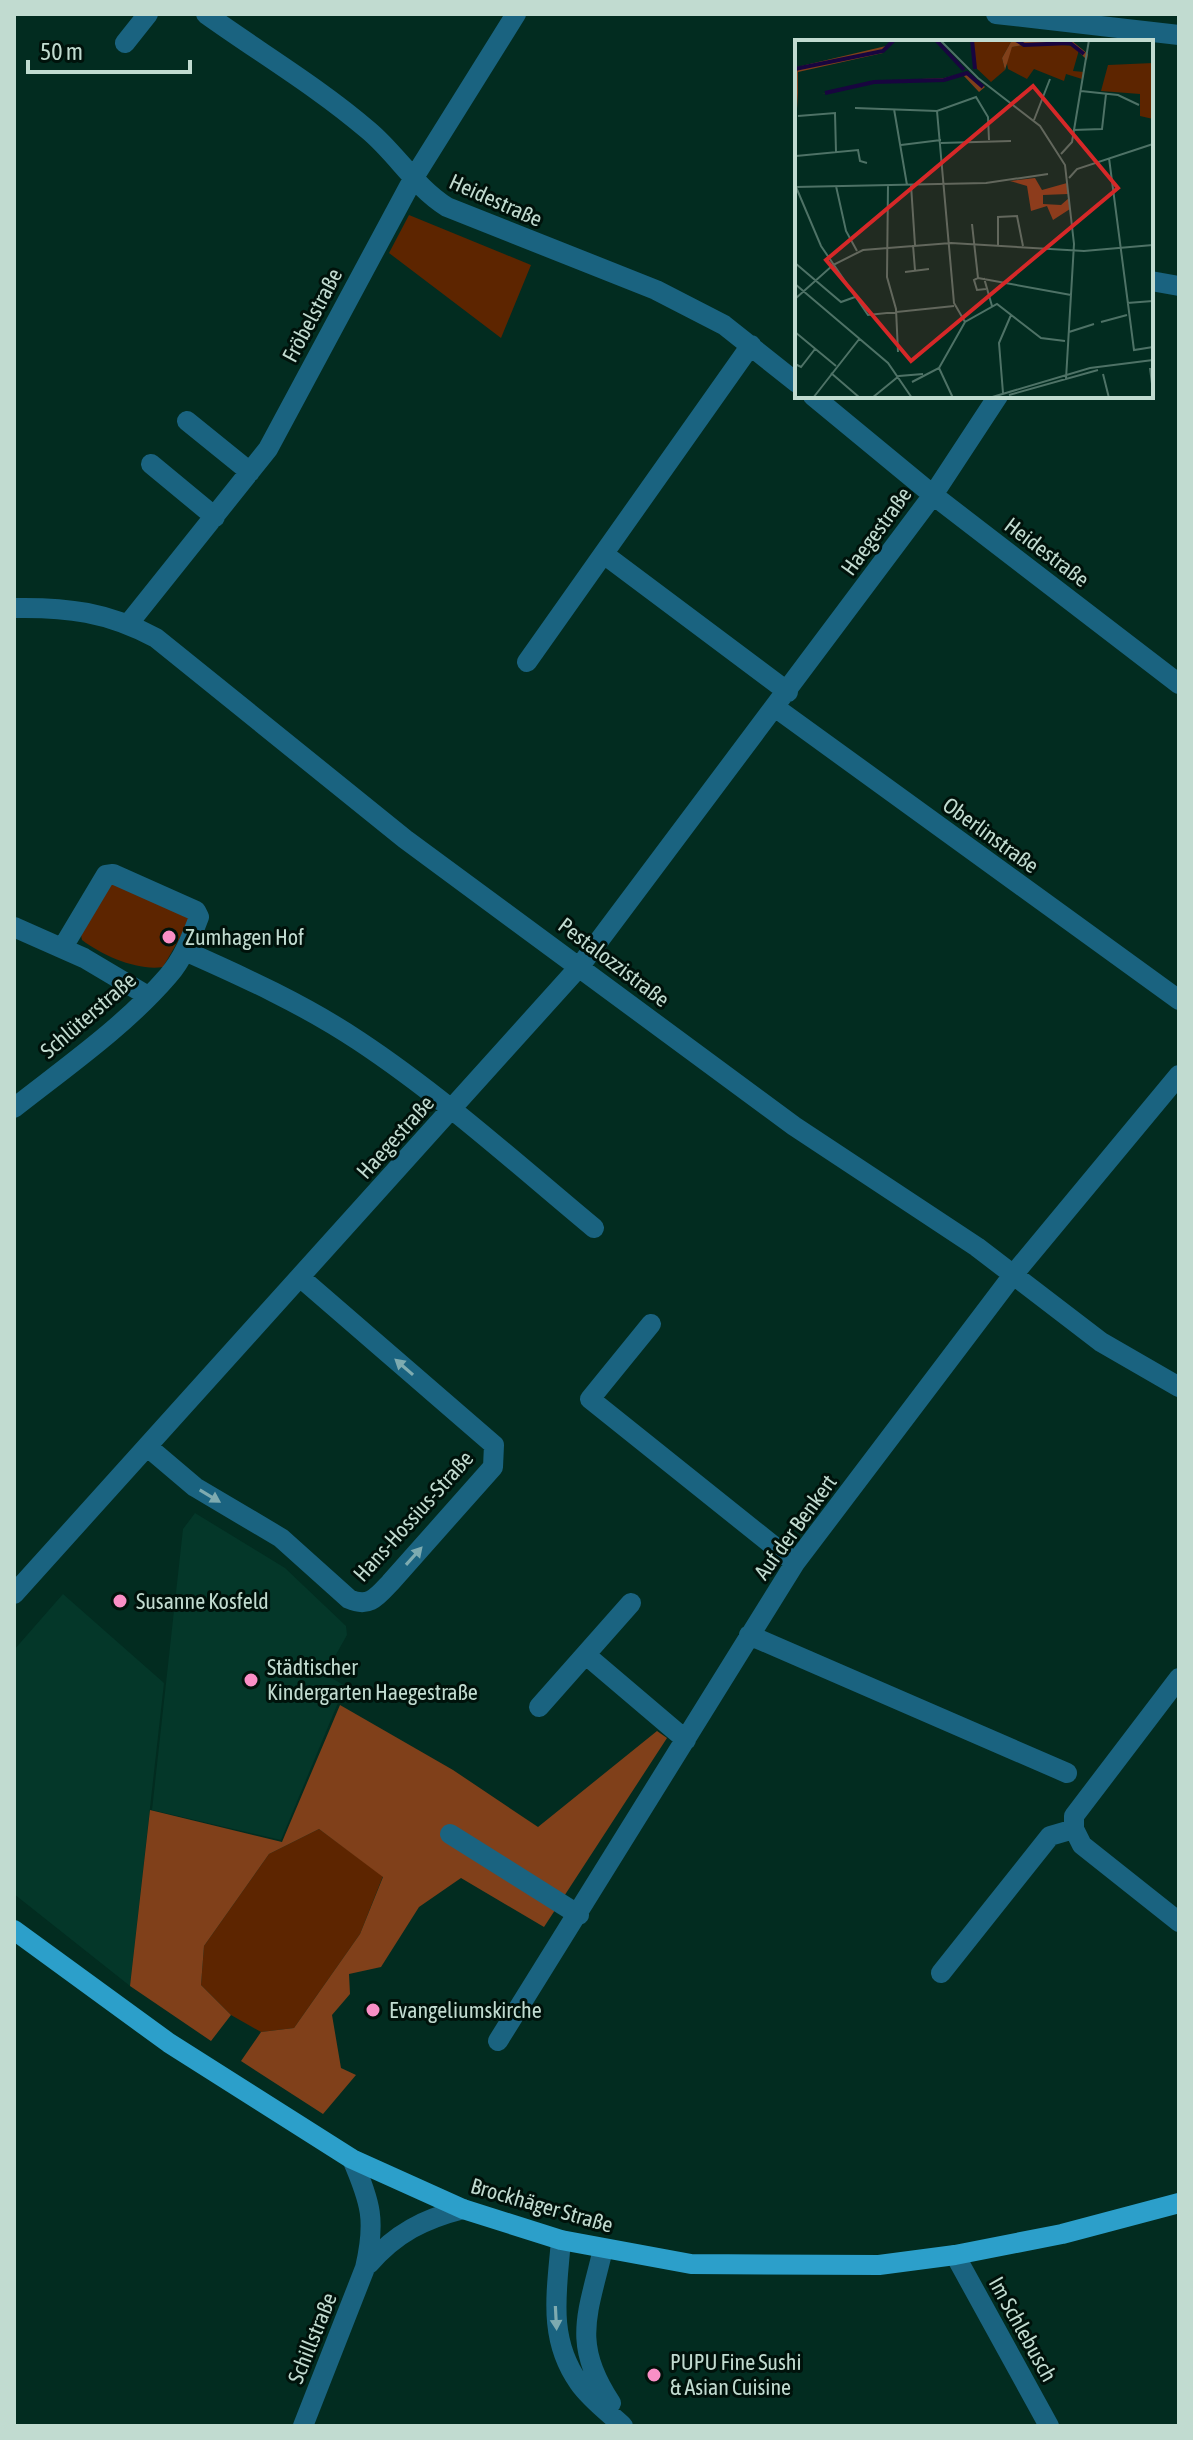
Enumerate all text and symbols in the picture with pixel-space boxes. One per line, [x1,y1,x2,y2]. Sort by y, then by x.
scale bar [28,24,190,74]
text: 50 m [40,38,83,65]
inset map [795,40,1153,398]
street label: Heidestraße [446,168,546,232]
street label: Fröbelstraße [277,264,347,366]
street label: Haegestraße [835,482,917,580]
street label: Heidestraße [1000,512,1094,592]
street label: Oberlinstraße [938,792,1044,878]
street label: Pestalozzistraße [553,912,675,1012]
place label: Zumhagen Hof [185,924,304,950]
marker: Zumhagen Hof [160,928,178,946]
street label: Schlüterstraße [35,967,141,1063]
street label: Haegestraße [351,1090,439,1184]
one-way arrow [394,1359,414,1376]
street label: Hans-Hossius-Straße [348,1445,478,1587]
street label: Auf der Benkert [748,1469,842,1585]
one-way arrow [199,1489,221,1503]
one-way arrow [405,1547,423,1566]
place label: Susanne Kosfeld [136,1588,269,1614]
marker: Susanne Kosfeld [111,1592,129,1610]
place label: Städtischer Kindergarten Haegestraße [267,1654,478,1705]
marker: Städtischer Kindergarten Haegestraße [242,1671,260,1689]
place label: Evangeliumskirche [389,1997,542,2023]
marker: Evangeliumskirche [364,2001,382,2019]
street label: Brockhäger Straße [468,2172,616,2238]
street label: Im Schlebusch [984,2272,1062,2386]
street label: Schillstraße [282,2289,342,2387]
one-way arrow [549,2306,562,2331]
place label: PUPU Fine Sushi & Asian Cuisine [670,2349,802,2400]
marker: PUPU Fine Sushi & Asian Cuisine [645,2366,663,2384]

